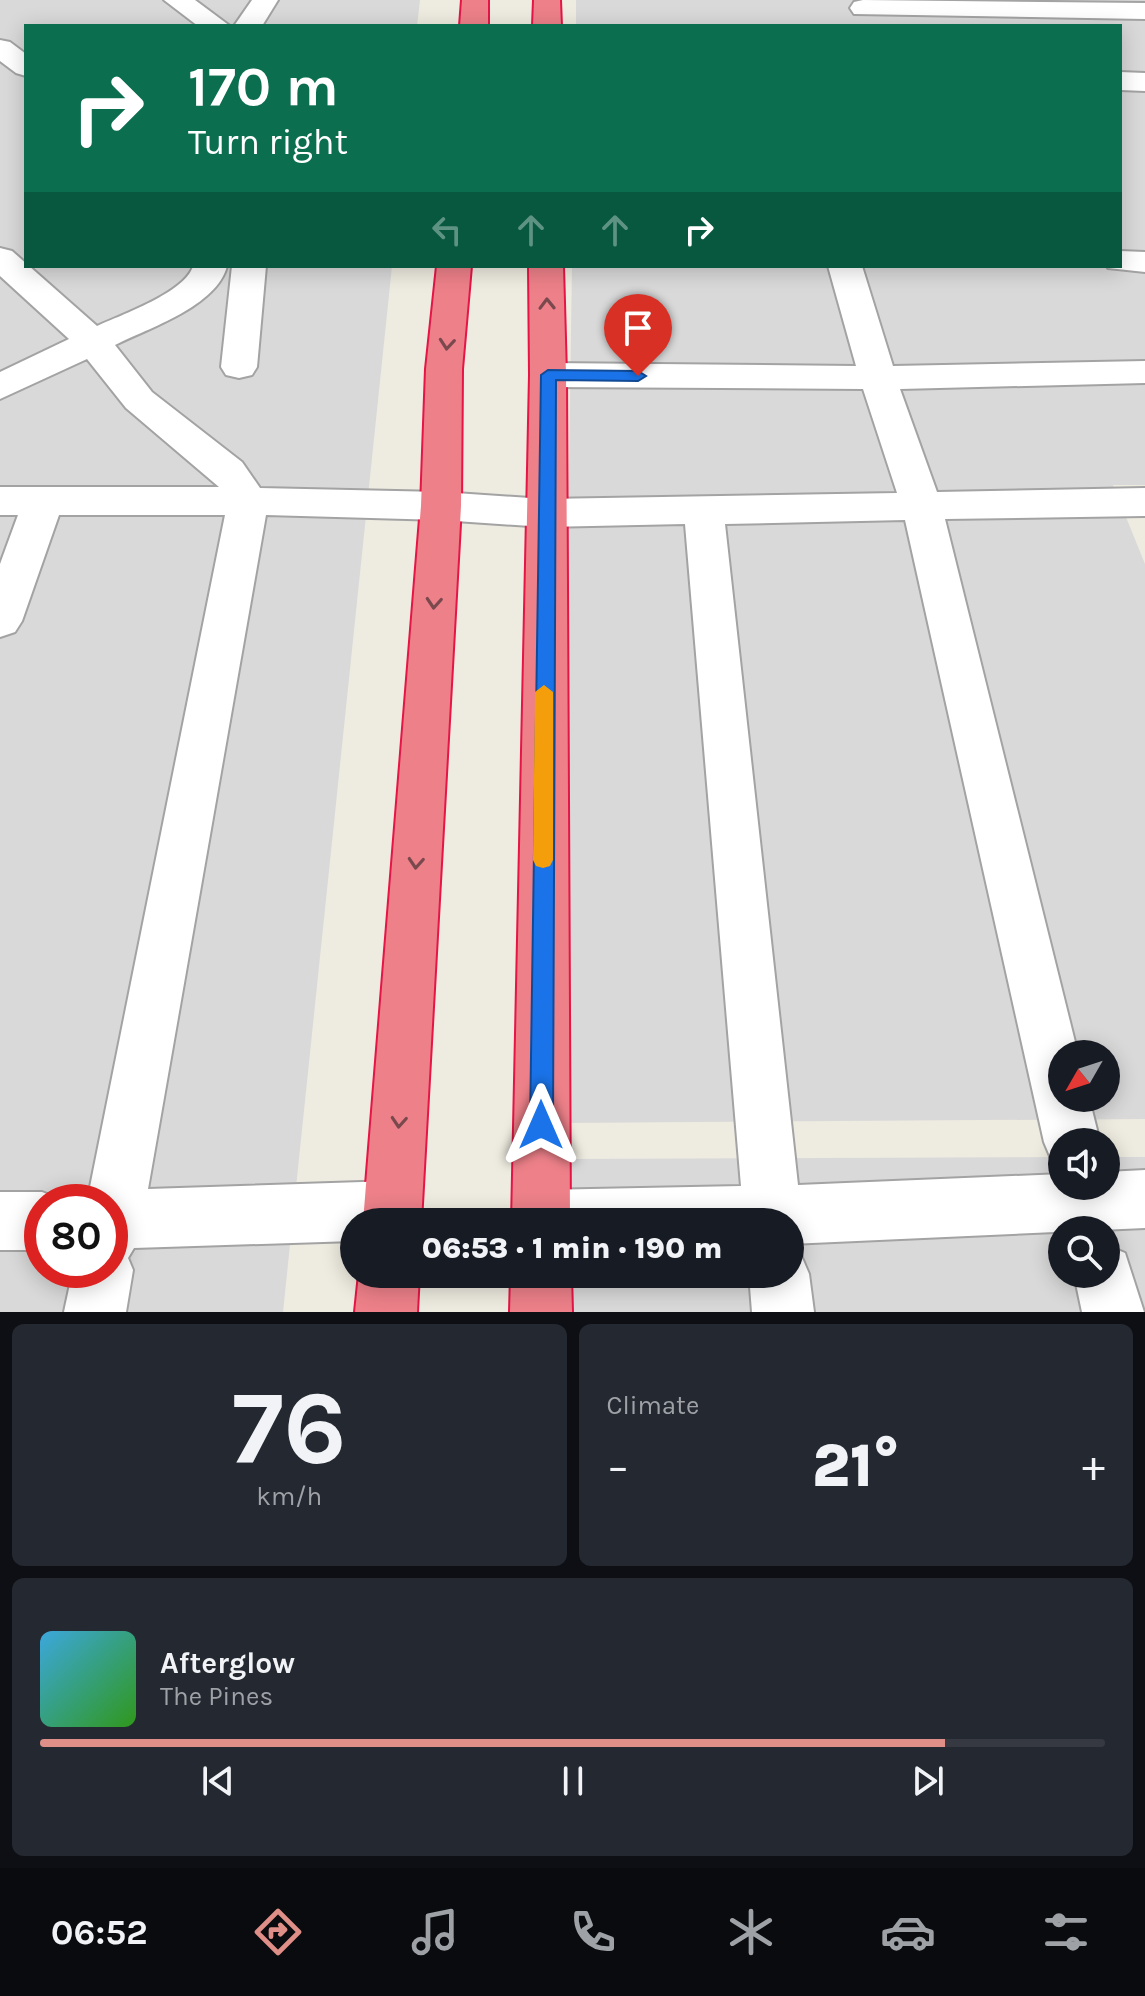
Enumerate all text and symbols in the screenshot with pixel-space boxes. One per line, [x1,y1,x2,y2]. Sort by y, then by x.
text: 170 m [188,54,339,119]
icon: right [56,56,160,160]
text: Turn right [188,121,348,163]
icon: left [425,208,469,252]
icon: ahead [509,208,553,252]
icon: ahead [593,208,637,252]
icon: right [677,208,721,252]
pin [604,294,672,376]
one-way arrow [538,297,556,310]
icon: arrive [616,306,660,350]
one-way arrow [438,338,455,351]
one-way arrow [426,597,443,610]
one-way arrow [408,857,425,870]
north arrow [1048,1040,1120,1112]
map controls [1048,1040,1120,1288]
position arrow [499,1083,583,1167]
one-way arrow [391,1116,408,1129]
button: sound [1048,1128,1120,1200]
speed limit sign: 80 [24,1184,128,1288]
button: search [1048,1216,1120,1288]
text: 06:53 · 1 min · 190 m [422,1230,722,1266]
text: 76 [232,1368,347,1489]
text: Climate [607,1390,699,1421]
text: 21° [812,1431,899,1501]
text: − [607,1441,630,1492]
text: + [1082,1441,1105,1492]
text: km/h [256,1481,322,1512]
text: Afterglow [160,1645,295,1681]
text: The Pines [160,1681,273,1712]
icon: previous [196,1759,240,1803]
icon: pause [551,1759,595,1803]
icon: next [906,1759,950,1803]
icon: directions [250,1904,306,1960]
icon: music [407,1904,463,1960]
icon: phone [565,1904,621,1960]
icon: climate [723,1904,779,1960]
icon: car [880,1904,936,1960]
icon: filters [1038,1904,1094,1960]
text: 06:52 [51,1911,148,1953]

